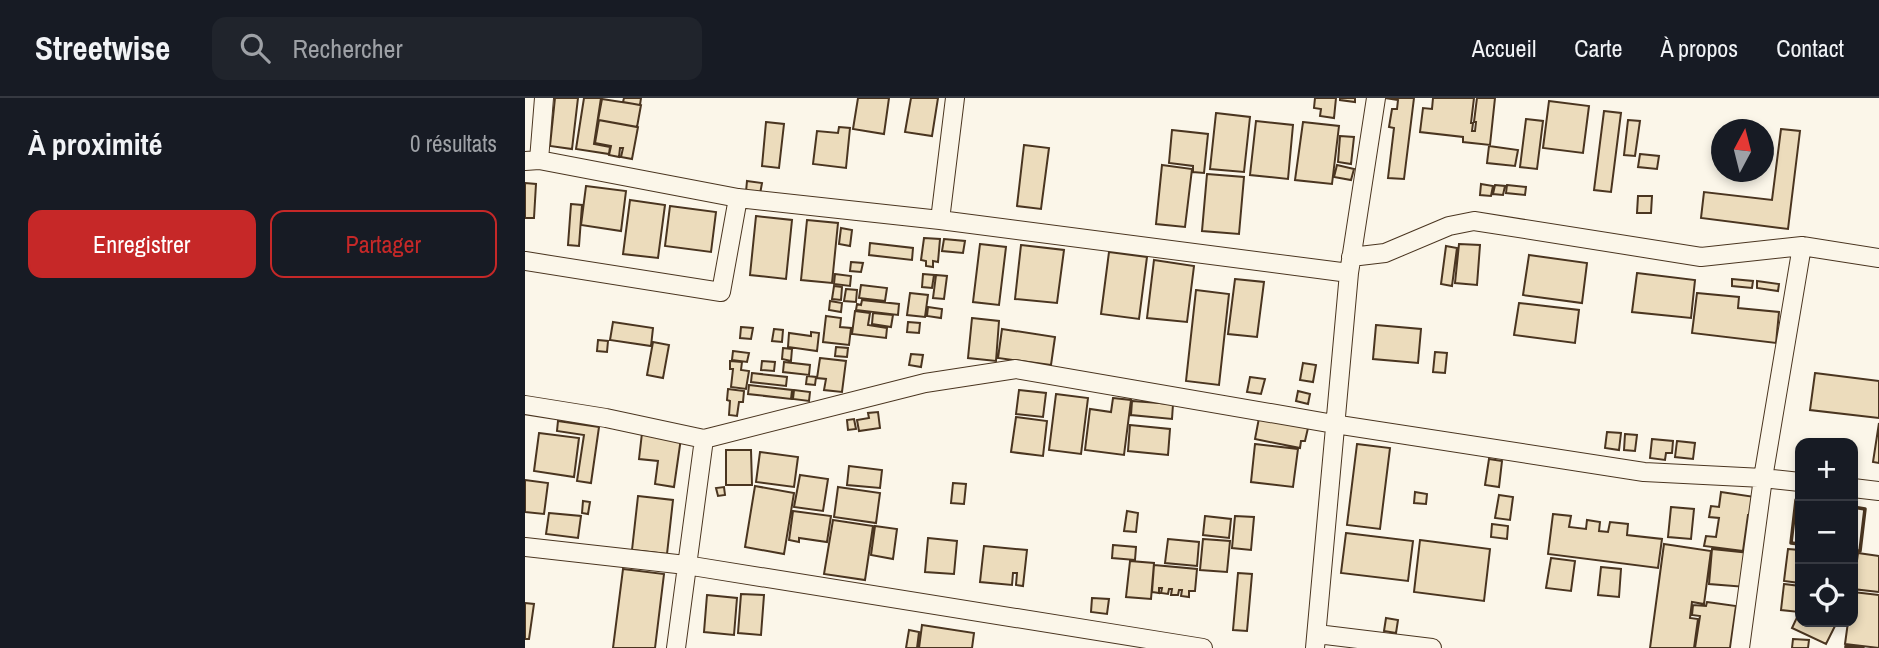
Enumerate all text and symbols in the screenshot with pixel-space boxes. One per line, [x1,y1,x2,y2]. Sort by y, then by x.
search box [212,17,702,80]
text: Streetwise [35,26,170,70]
icon: search [236,29,274,67]
text: Rechercher [292,31,403,66]
text: Accueil [1472,32,1536,64]
text: Carte [1574,32,1622,64]
text: À propos [1660,32,1738,64]
text: Contact [1776,32,1844,64]
north arrow [1711,119,1774,182]
text: À proximité [28,124,162,164]
text: 0 résultats [410,128,497,159]
button: Enregistrer [28,210,256,278]
button: Partager [270,210,497,278]
map controls [1795,438,1858,627]
button: + [1795,438,1858,501]
button: − [1795,501,1858,564]
button: locate [1795,564,1858,627]

